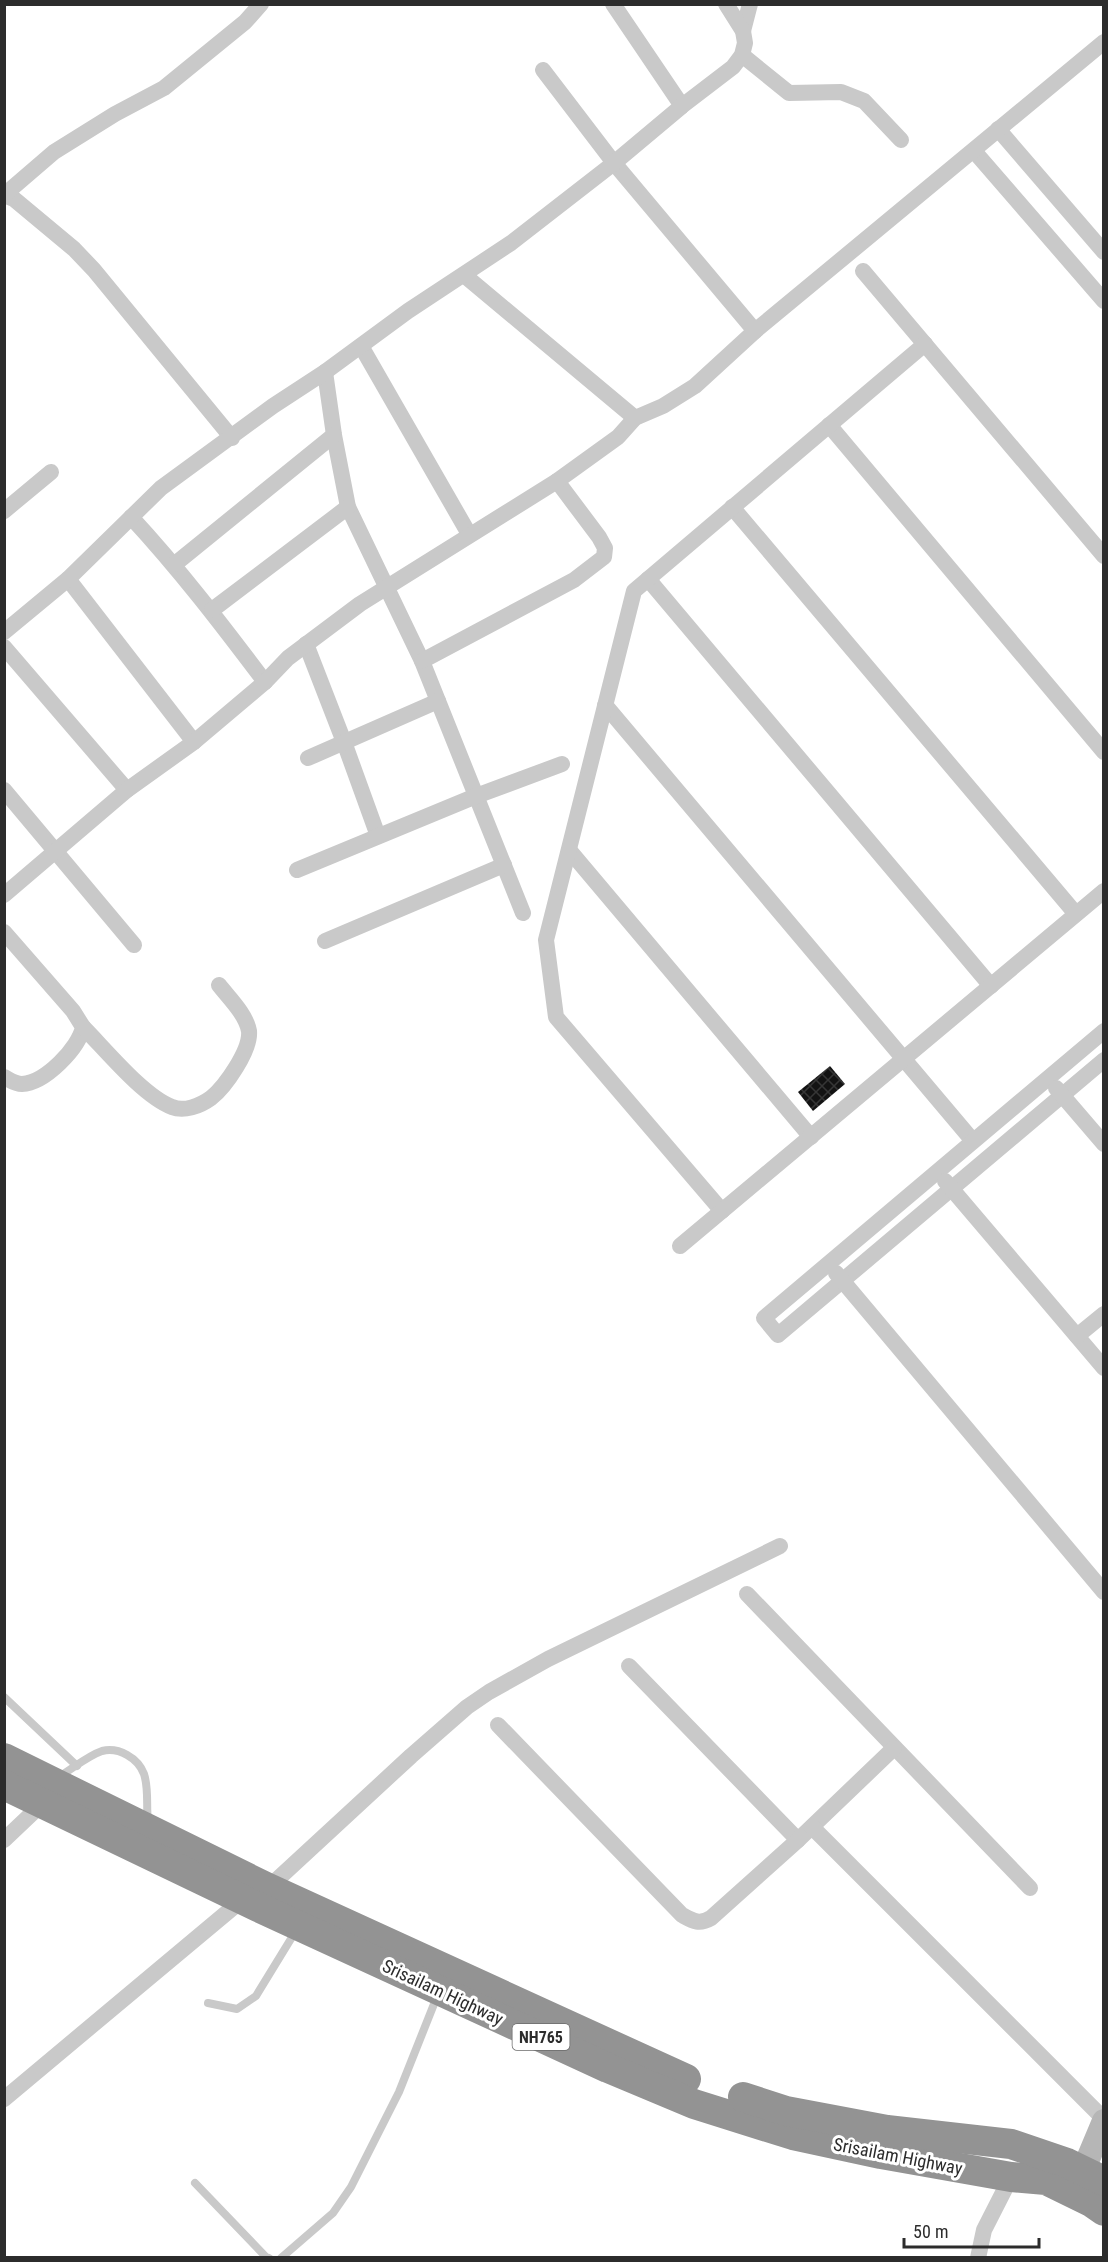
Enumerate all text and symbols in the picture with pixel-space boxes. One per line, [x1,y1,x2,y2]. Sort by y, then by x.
street label: Srisailam Highway [379,1955,507,2029]
road number: NH765 [512,2024,570,2050]
street label: Srisailam Highway [832,2133,965,2179]
scale bar [904,2211,1039,2249]
text: 50 m [913,2221,948,2242]

